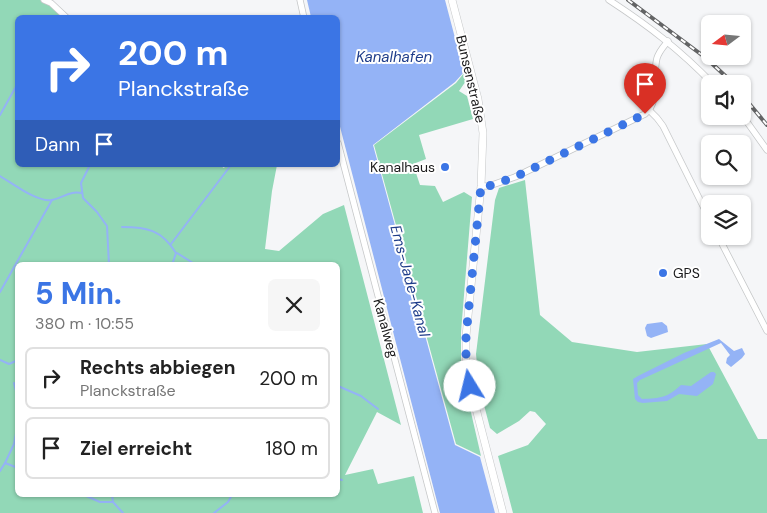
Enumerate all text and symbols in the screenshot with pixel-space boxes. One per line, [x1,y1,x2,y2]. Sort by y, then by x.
north arrow [701,15,751,65]
map controls [701,15,751,245]
text: 200 m [118,30,229,76]
street label: Bunsenstraße [452,33,490,125]
icon: right [35,35,100,100]
water label: Kanalhafen [356,47,432,67]
pin [624,63,666,114]
icon: arrive [631,70,659,98]
text: Planckstraße [118,74,249,103]
button: sound [701,75,751,125]
icon: arrive [90,130,118,158]
text: Dann [35,132,80,157]
button: search [701,135,751,185]
place label: Kanalhaus [370,158,435,176]
marker: Kanalhaus [439,161,451,173]
button: layers [701,195,751,245]
water label: Ems-Jade-Kanal [385,223,435,340]
place label: GPS [673,264,700,282]
marker: GPS [657,267,669,279]
text: 5 Min. [35,274,122,313]
button: close [268,279,320,331]
street label: Kanalweg [369,296,403,360]
text: 380 m · 10:55 [35,313,134,334]
text: Rechts abbiegen [80,355,235,380]
position arrow [443,359,495,411]
icon: right [37,364,65,392]
text: 200 m [259,366,318,391]
text: Planckstraße [80,380,176,401]
icon: arrive [37,434,65,462]
text: Ziel erreicht [80,436,192,461]
text: 180 m [266,436,318,461]

